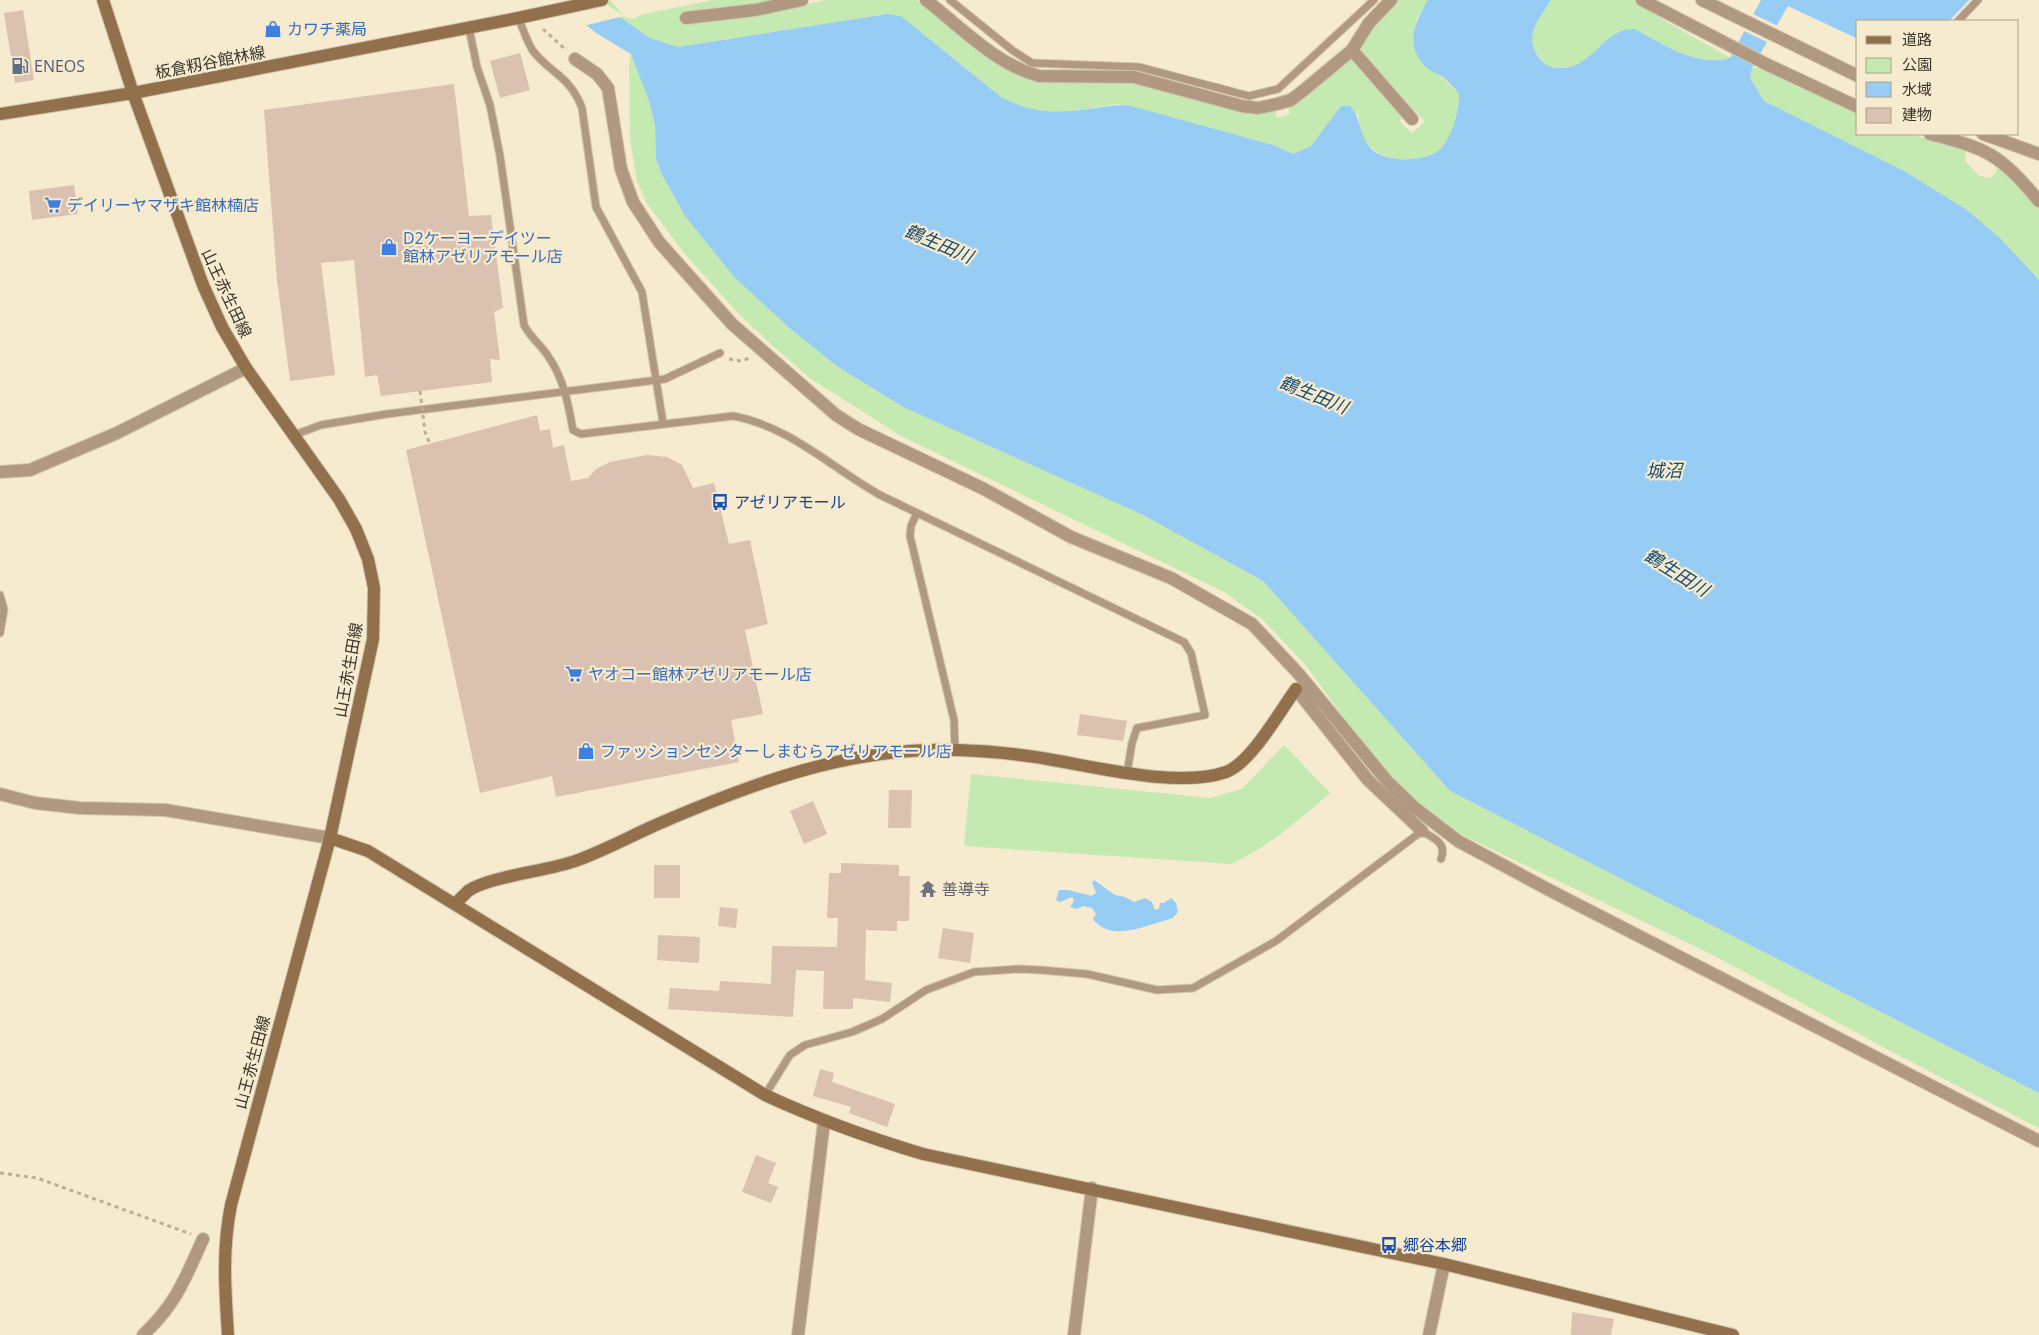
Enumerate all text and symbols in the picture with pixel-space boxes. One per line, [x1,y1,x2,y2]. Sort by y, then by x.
place label: カワチ薬局 [287,18,367,40]
shop icon: カワチ薬局 [263,19,283,39]
legend [1856,20,2019,135]
text: 道路 [1902,29,1932,49]
street label: 板倉籾谷館林線 [153,41,267,83]
text: 公園 [1902,54,1932,74]
place label: ENEOS [34,55,85,77]
fuel station icon: ENEOS [10,56,30,76]
text: 水域 [1902,79,1932,99]
text: 建物 [1902,104,1932,124]
place label: デイリーヤマザキ館林楠店 [67,194,259,216]
supermarket icon: デイリーヤマザキ館林楠店 [43,195,63,215]
water label: 鶴生田川 [901,218,979,269]
place label: D2ケーヨーデイツー 館林アゼリアモール店 [403,227,563,267]
shop icon: D2ケーヨーデイツー 館林アゼリアモール店 [379,237,399,257]
street label: 山王赤生田線 [197,245,257,341]
water label: 鶴生田川 [1276,369,1354,419]
water label: 城沼 [1646,458,1685,482]
place label: アゼリアモール [734,491,846,513]
bus stop icon: アゼリアモール [710,492,730,512]
water label: 鶴生田川 [1640,543,1716,602]
street label: 山王赤生田線 [329,621,367,719]
place label: ヤオコー館林アゼリアモール店 [588,663,812,685]
supermarket icon: ヤオコー館林アゼリアモール店 [564,664,584,684]
place label: ファッションセンターしまむらアゼリアモール店 [600,740,952,762]
shop icon: ファッションセンターしまむらアゼリアモール店 [576,741,596,761]
place label: 善導寺 [942,878,990,900]
temple icon: 善導寺 [918,879,938,899]
street label: 山王赤生田線 [229,1013,275,1111]
place label: 郷谷本郷 [1403,1234,1467,1256]
bus stop icon: 郷谷本郷 [1379,1235,1399,1255]

